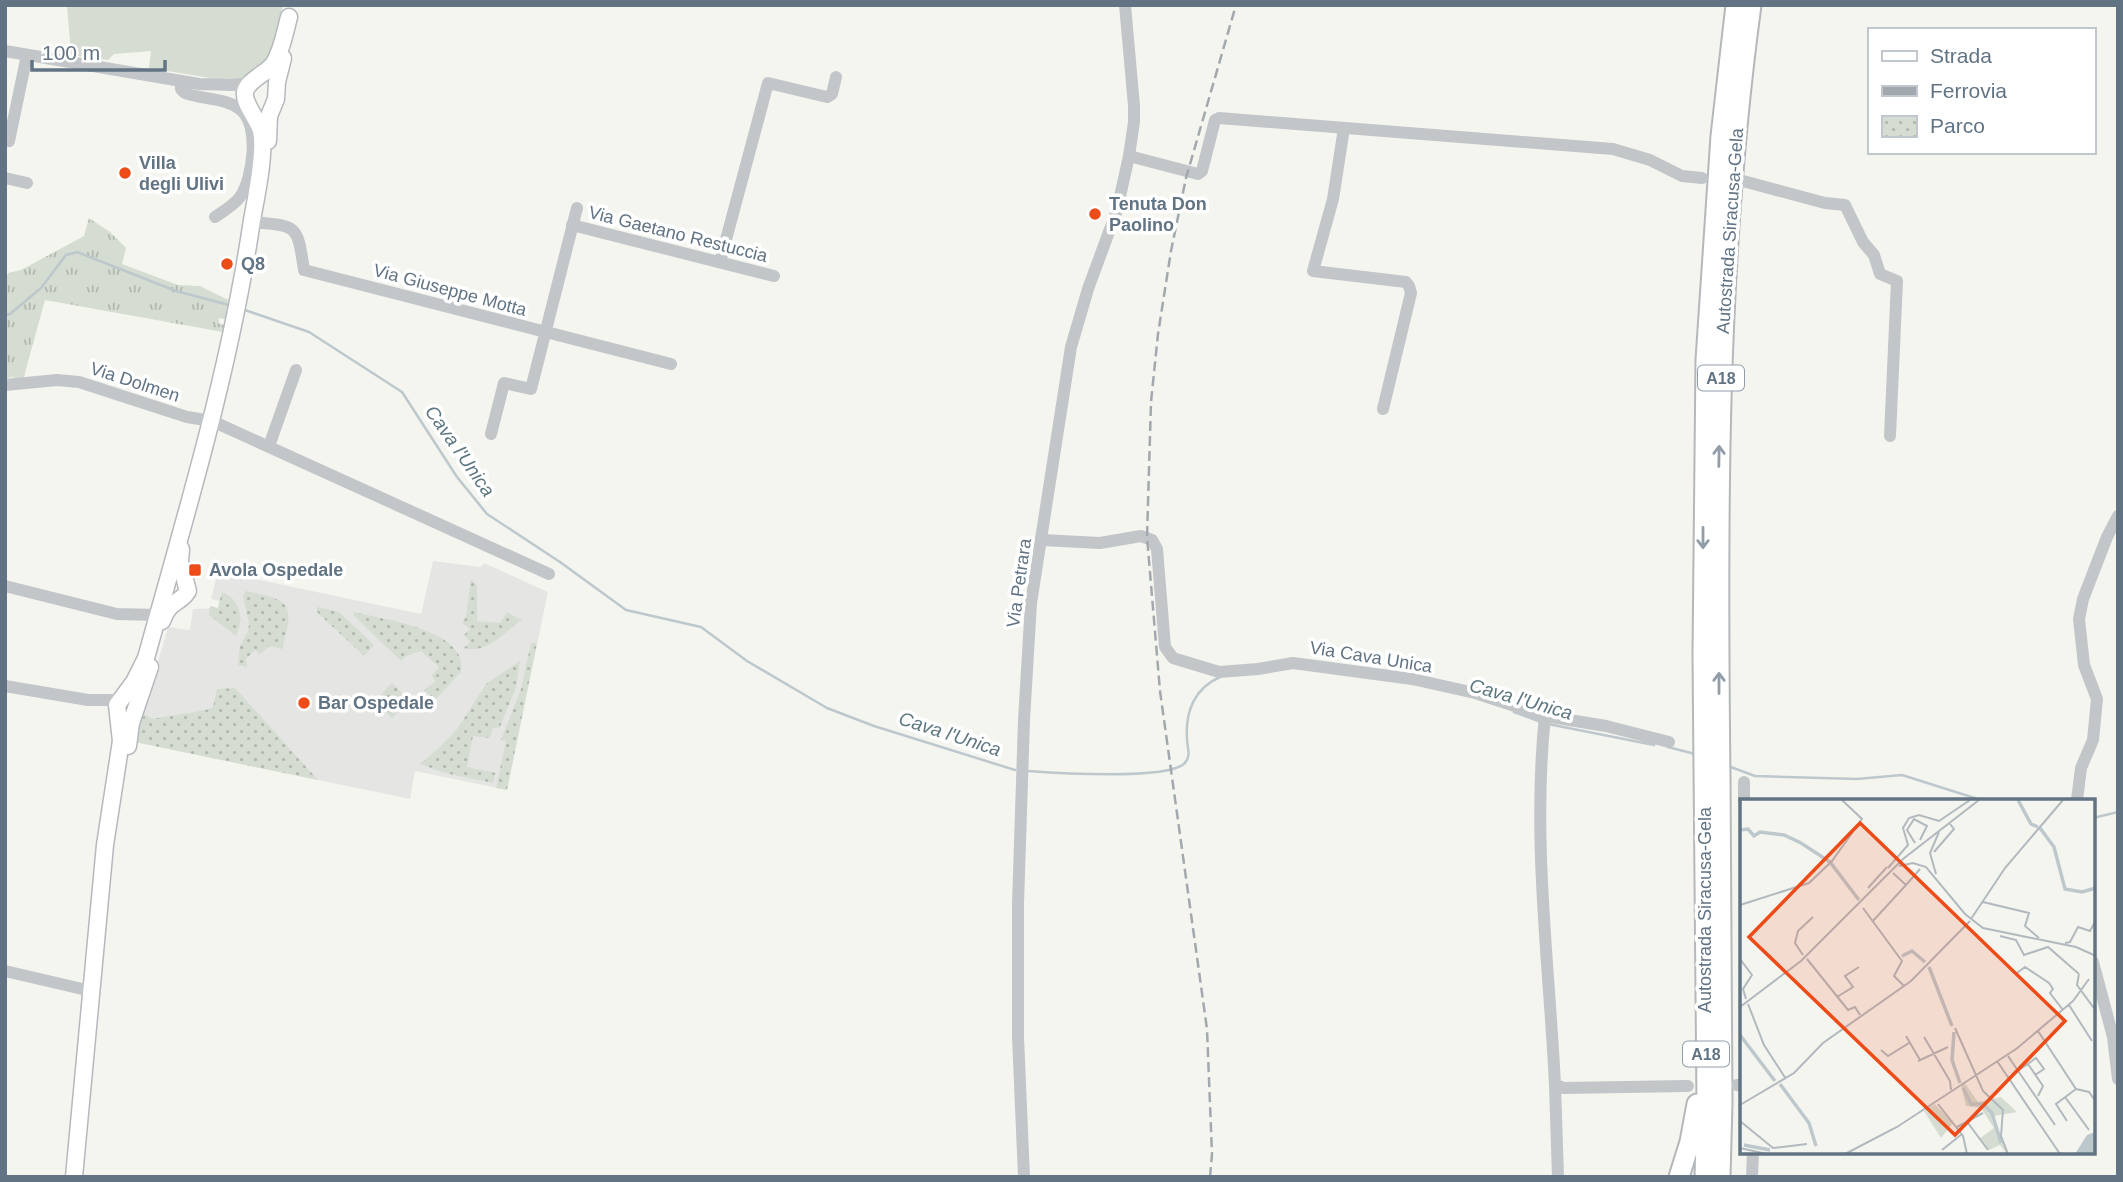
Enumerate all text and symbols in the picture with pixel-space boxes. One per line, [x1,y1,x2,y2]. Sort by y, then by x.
scale bar [32,28,164,72]
legend [1868,28,2095,154]
text: 100 m [42,41,100,64]
text: Strada [1930,44,1992,67]
text: Ferrovia [1930,79,2007,102]
text: Parco [1930,114,1985,137]
street label: Autostrada Siracusa-Gela [1713,127,1747,335]
place label: Villa degli Ulivi [139,153,224,194]
marker: Villa degli Ulivi [117,165,133,181]
place label: Tenuta Don Paolino [1109,194,1207,235]
street label: Via Gaetano Restuccia [586,202,771,266]
marker: Tenuta Don Paolino [1087,206,1103,222]
place label: Q8 [241,254,265,274]
marker: Q8 [219,256,235,272]
street label: Via Giuseppe Motta [371,260,530,320]
street label: Via Dolmen [88,358,182,406]
road number: A18 [1698,366,1744,390]
water label: Cava l'Unica [421,402,499,500]
one-way arrow [1712,445,1726,468]
one-way arrow [1696,526,1710,549]
street label: Via Petrara [1003,536,1035,629]
place label: Avola Ospedale [209,560,343,580]
marker: Avola Ospedale [187,562,203,578]
street label: Via Cava Unica [1308,637,1435,677]
one-way arrow [1712,672,1725,695]
water label: Cava l'Unica [1467,674,1575,724]
place label: Bar Ospedale [318,693,434,713]
marker: Bar Ospedale [296,695,312,711]
water label: Cava l'Unica [896,708,1004,760]
inset map [1740,799,2095,1154]
street label: Autostrada Siracusa-Gela [1695,806,1715,1013]
road number: A18 [1683,1042,1729,1066]

